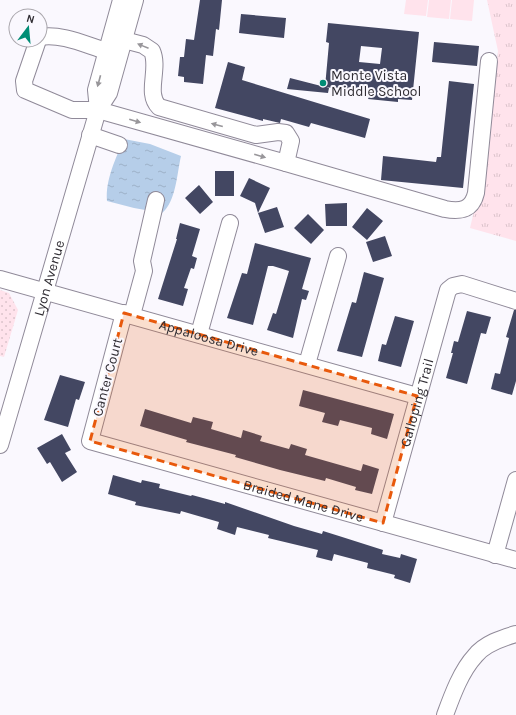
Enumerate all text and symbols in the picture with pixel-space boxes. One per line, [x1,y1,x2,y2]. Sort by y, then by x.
north arrow [8,8,48,48]
text: N [25,12,36,26]
one-way arrow [136,43,148,49]
place label: Monte Vista Middle School [331,67,421,100]
one-way arrow [95,75,101,87]
marker: Monte Vista Middle School [318,78,328,88]
one-way arrow [129,118,141,124]
one-way arrow [211,121,224,127]
one-way arrow [255,153,267,159]
street label: Lyon Avenue [30,238,68,318]
street label: Appaloosa Drive [157,316,260,360]
street label: Canter Court [89,336,126,418]
street label: Galloping Trail [397,357,438,449]
street label: Braided Mane Drive [241,476,365,526]

